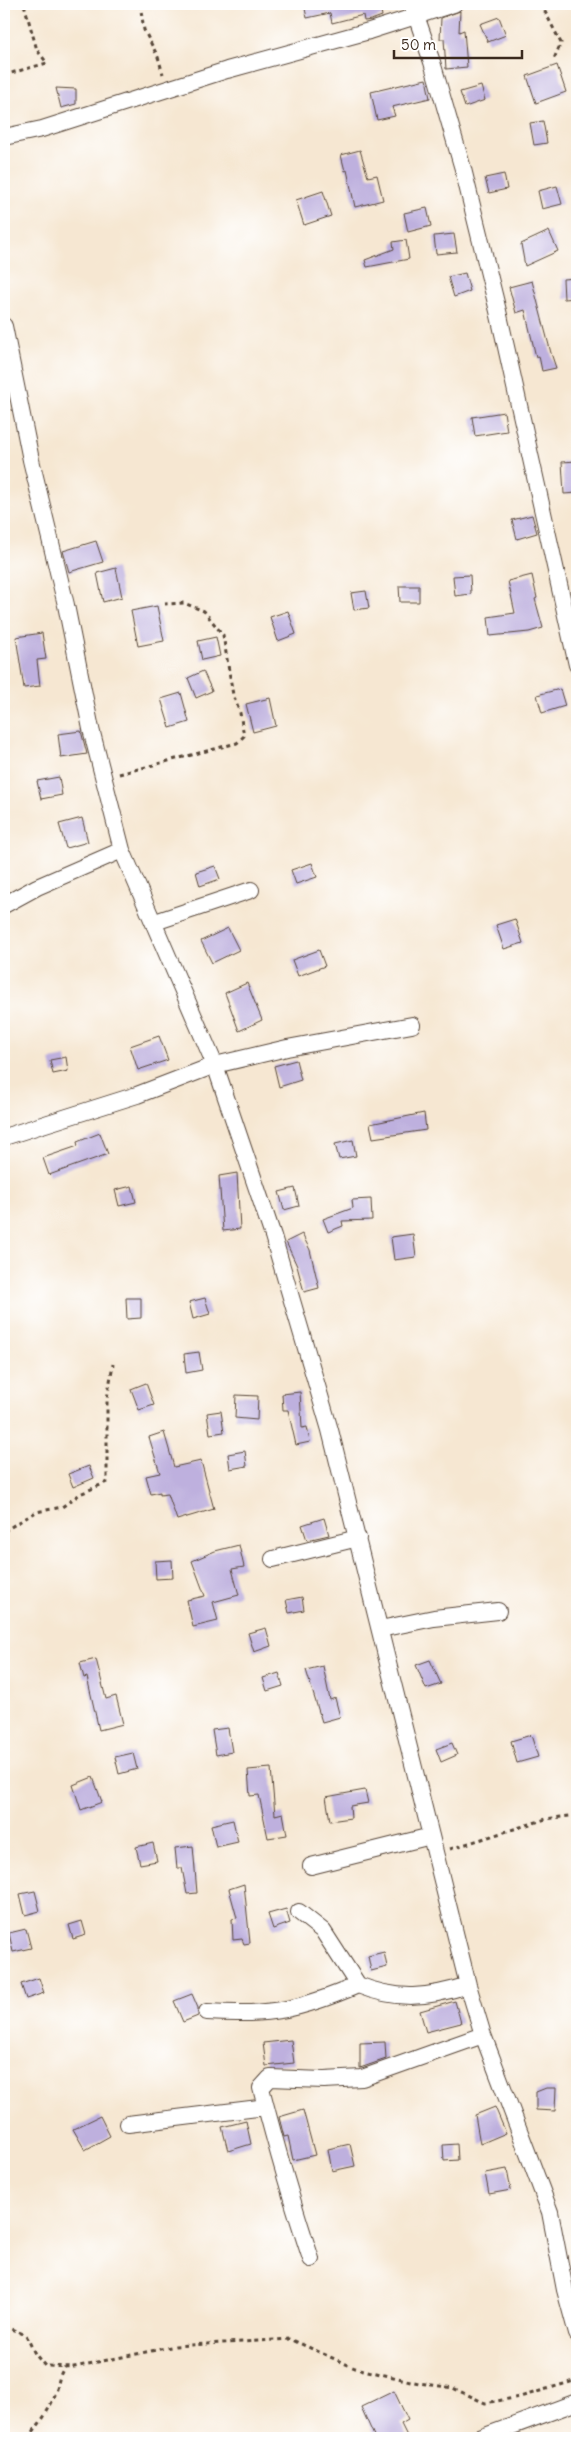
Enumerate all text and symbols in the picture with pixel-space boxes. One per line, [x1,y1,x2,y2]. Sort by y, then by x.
scale bar [394,28,521,60]
text: 50 m [401,35,436,54]

